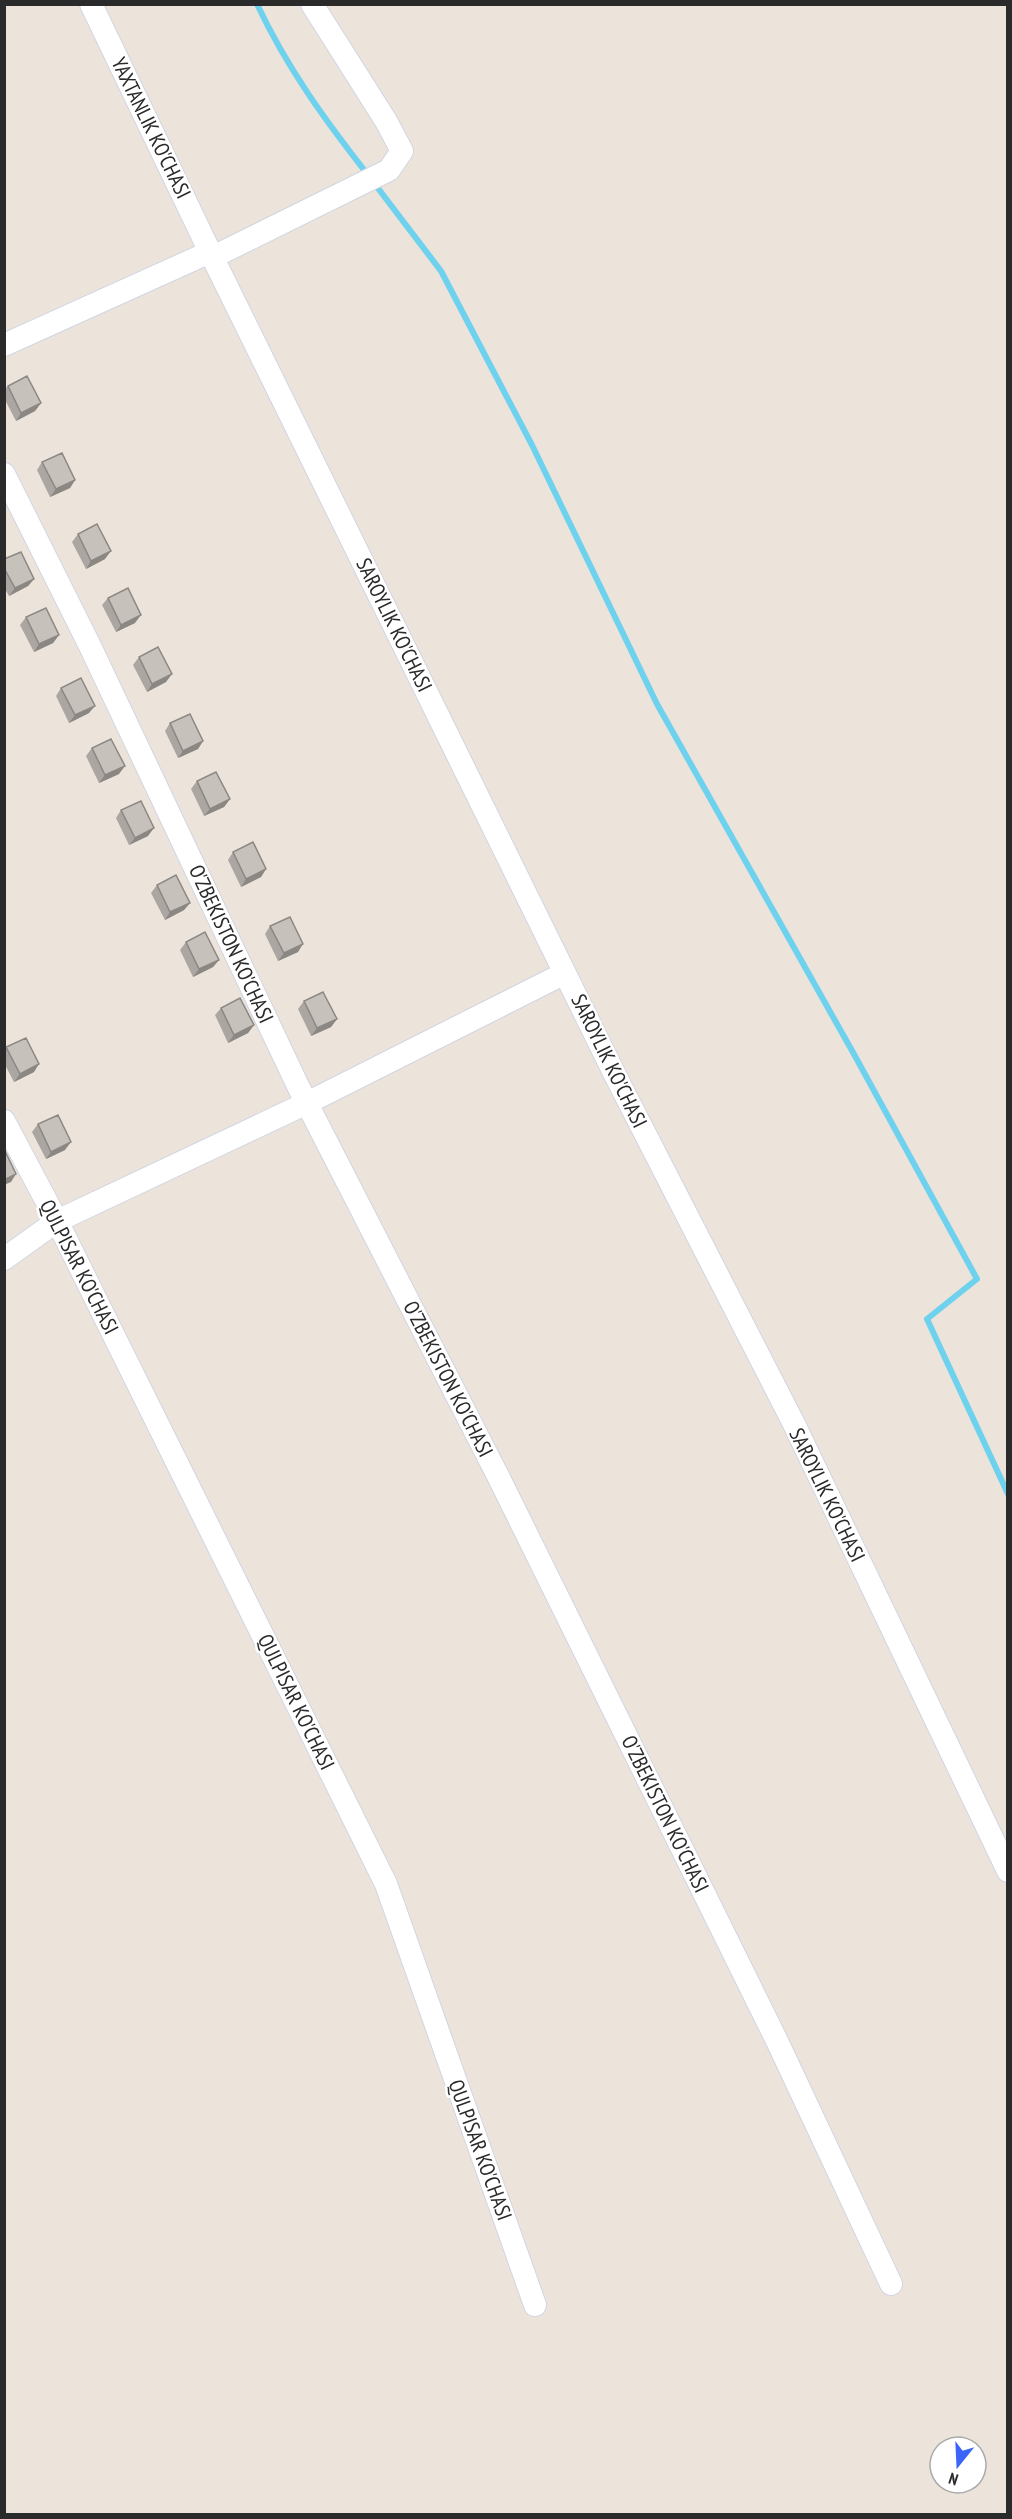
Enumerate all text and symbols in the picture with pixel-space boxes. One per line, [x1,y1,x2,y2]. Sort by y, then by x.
street label: YAXTANLIK KO'CHASI [106,53,197,203]
street label: SAROYLIK KO'CHASI [350,554,438,696]
street label: O'ZBEKISTON KO'CHASI [183,860,280,1027]
street label: SAROYLIK KO'CHASI [565,990,653,1132]
street label: QULPISAR KO'CHASI [34,1195,125,1339]
street label: O'ZBEKISTON KO'CHASI [397,1296,499,1461]
street label: SAROYLIK KO'CHASI [783,1424,871,1566]
street label: QULPISAR KO'CHASI [252,1630,341,1774]
street label: O'ZBEKISTON KO'CHASI [616,1731,715,1897]
street label: QULPISAR KO'CHASI [443,2076,518,2224]
north arrow [928,2435,988,2495]
text: N [946,2468,961,2490]

